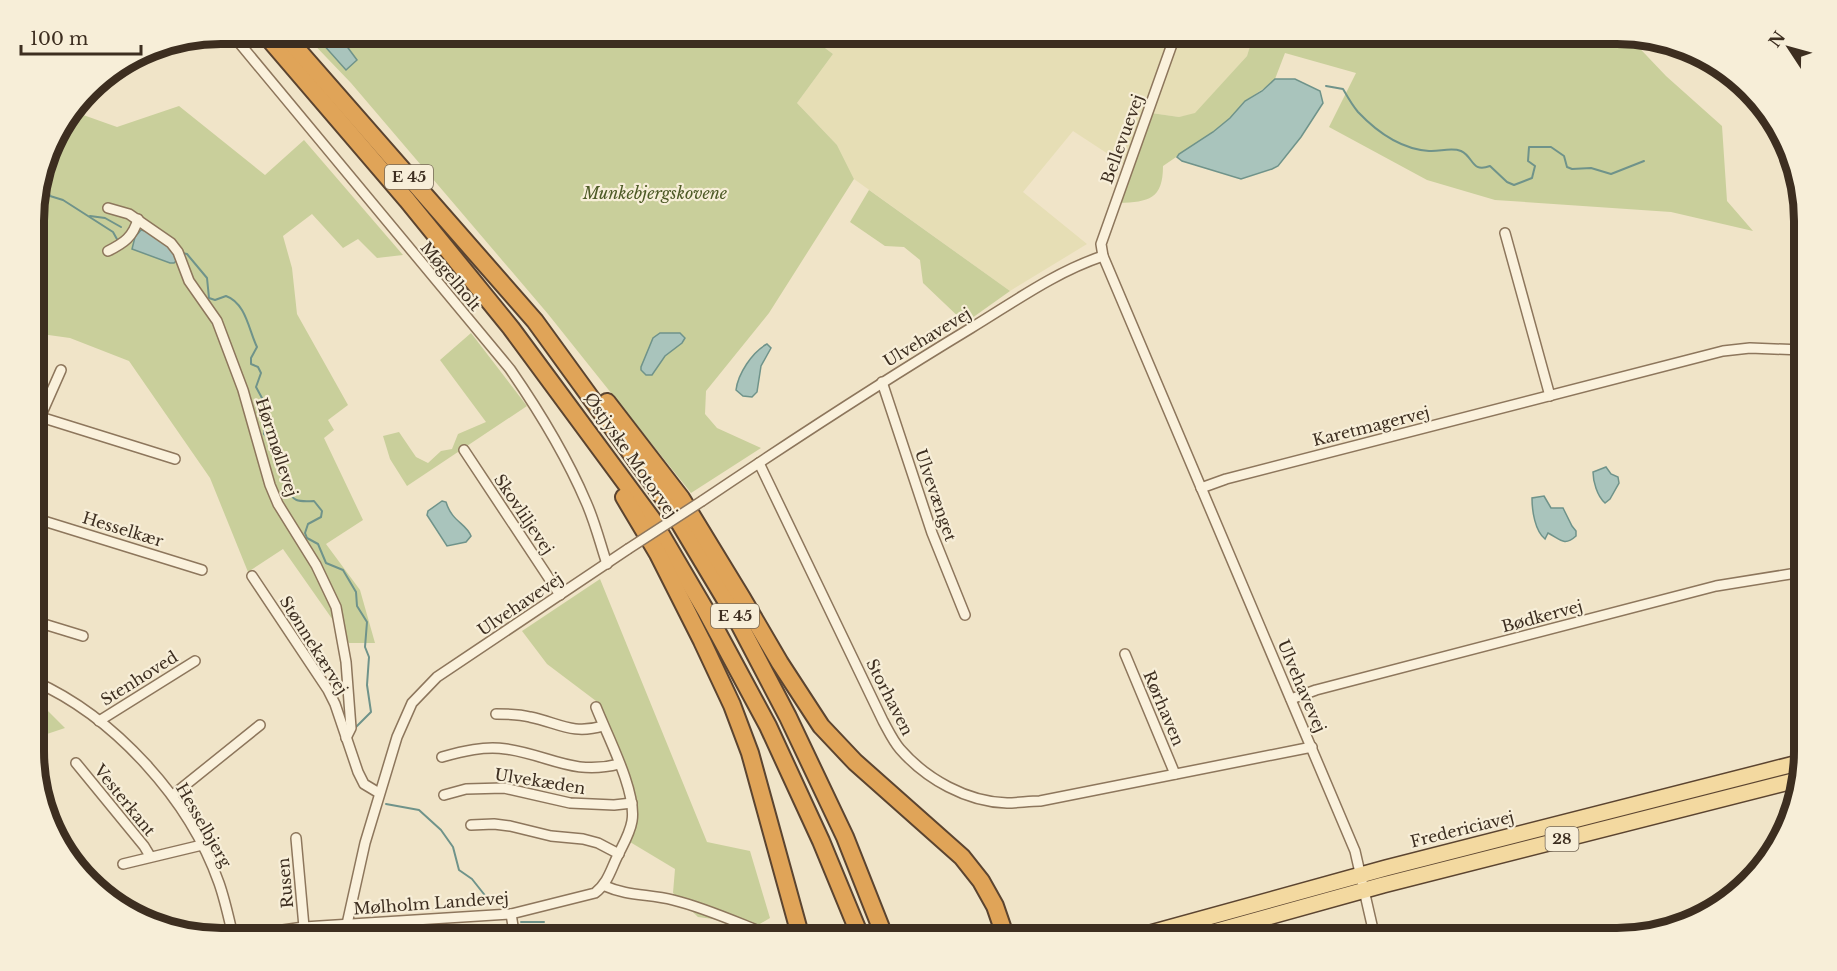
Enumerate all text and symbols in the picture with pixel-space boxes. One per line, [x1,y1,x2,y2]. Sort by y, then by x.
scale bar [21,18,141,56]
north arrow [1759,18,1819,78]
text: N [1764,27,1789,51]
text: 100 m [30,28,88,50]
street label: Bellevuevej [1097,92,1147,186]
road number: E 45 [385,165,433,189]
park label: Munkebjergskovene [582,183,728,203]
street label: Møgelholt [416,237,486,315]
street label: Ulvehavevej [879,303,975,371]
street label: Østjyske Motorvej [580,388,682,522]
street label: Hørmøllevej [252,395,302,499]
street label: Karetmagervej [1310,402,1432,450]
street label: Ulvevænget [911,446,961,544]
street label: Skovliljevej [490,470,558,558]
street label: Hesselkær [80,507,166,551]
street label: Ulvehavevej [473,568,567,640]
street label: Stønnekærvej [276,592,352,698]
street label: Bødkervej [1499,596,1585,636]
road number: E 45 [711,604,759,628]
street label: Ulvehavevej [1273,637,1331,735]
street label: Stenhoved [97,646,181,710]
street label: Storhaven [862,655,918,739]
street label: Rørhaven [1139,667,1189,749]
street label: Vesterkant [89,759,160,840]
street label: Ulvekæden [493,764,587,798]
street label: Hesselbjerg [172,779,236,871]
street label: Fredericiavej [1408,806,1516,852]
road number: 28 [1546,827,1578,851]
street label: Rusen [273,857,297,909]
street label: Mølholm Landevej [353,888,509,918]

